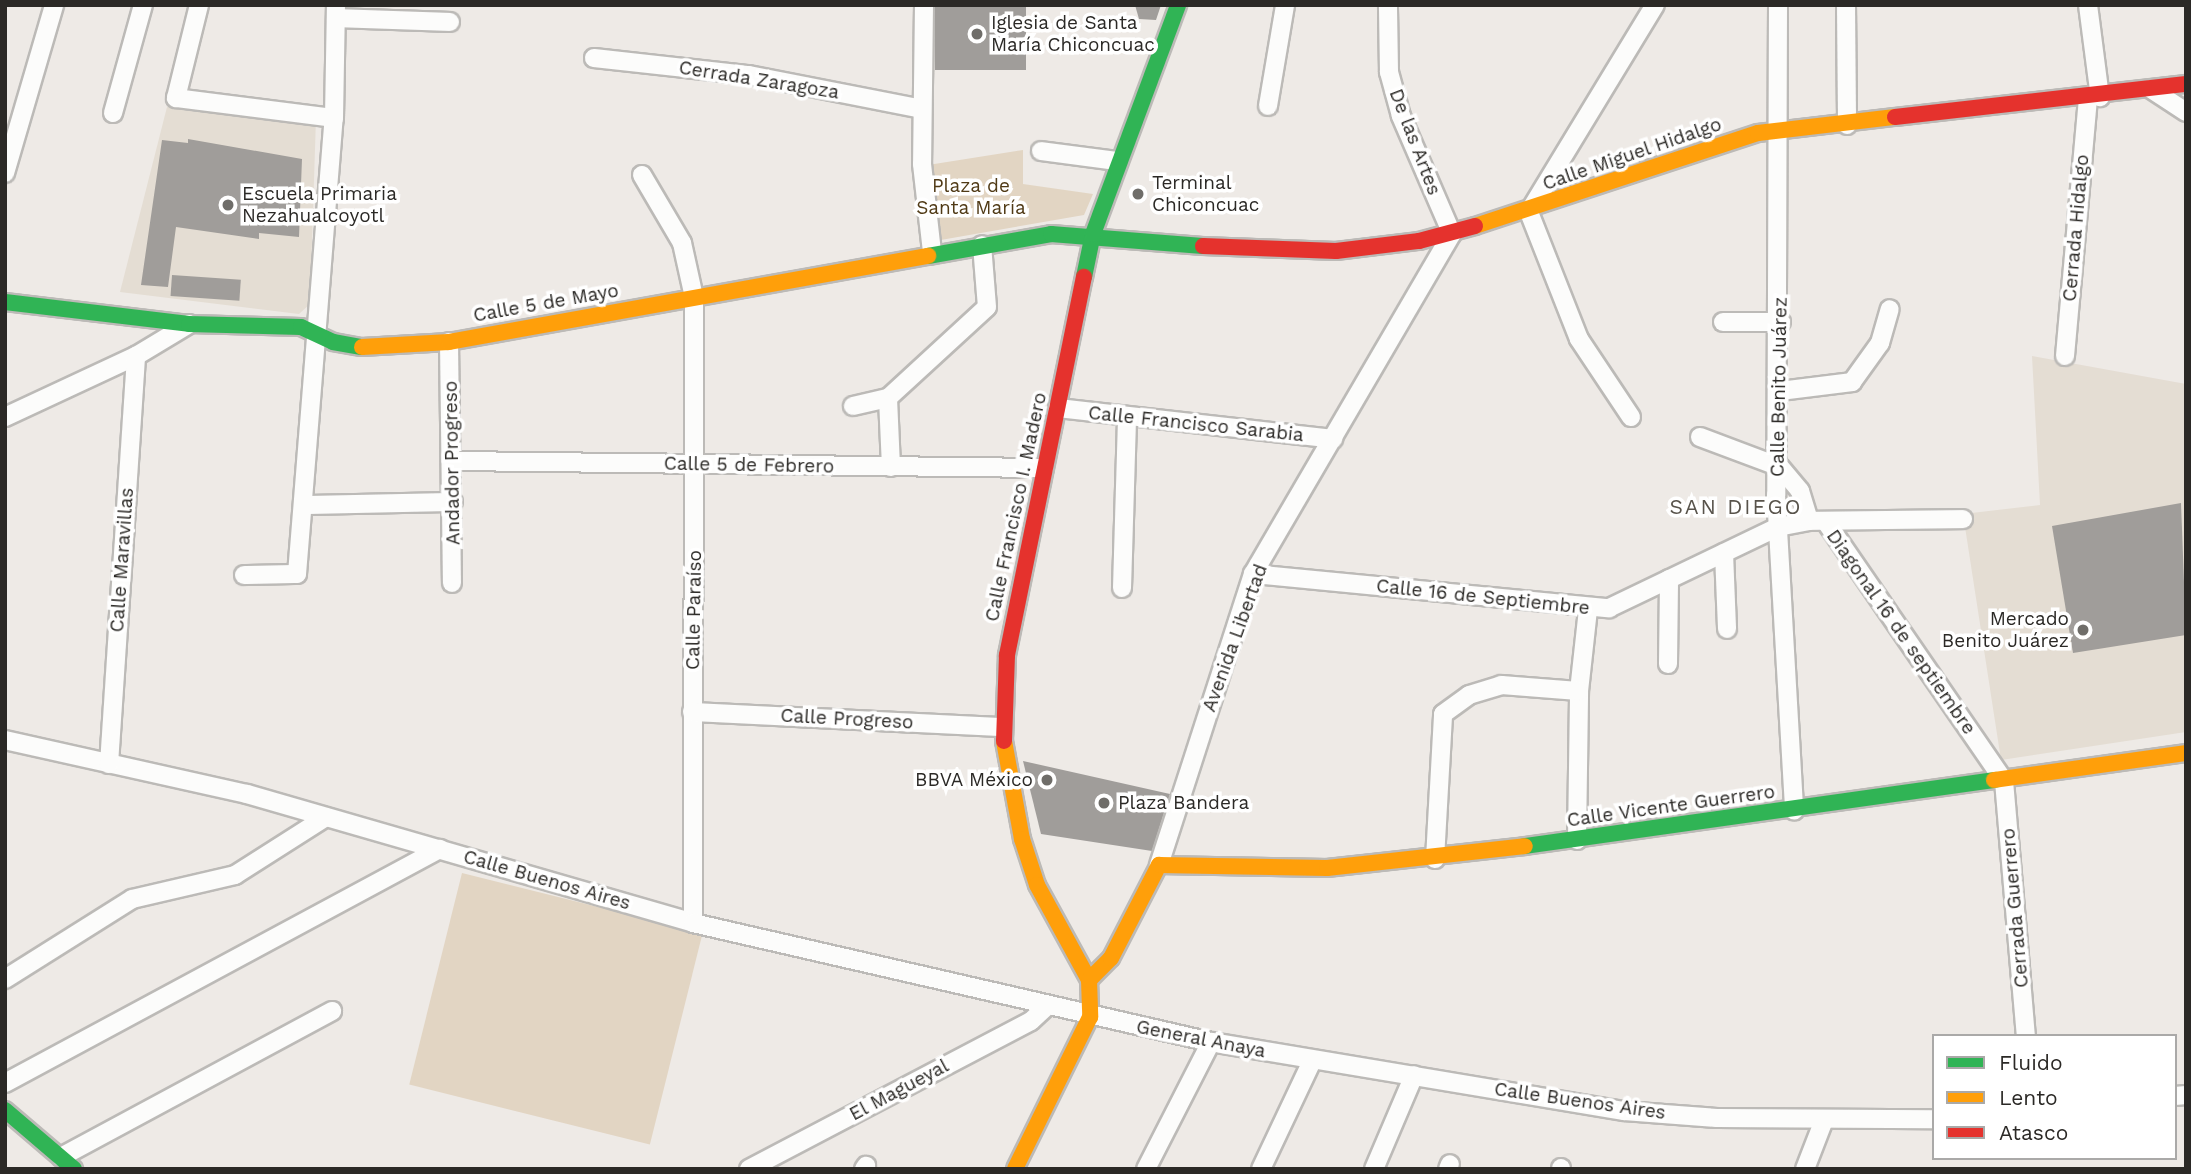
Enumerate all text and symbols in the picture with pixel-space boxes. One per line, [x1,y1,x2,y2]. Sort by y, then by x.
place label: Iglesia de Santa María Chiconcuac [991,12,1155,56]
marker: Iglesia de Santa María Chiconcuac [969,26,985,42]
street label: Cerrada Zaragoza [677,56,841,104]
street label: De las Artes [1384,85,1446,199]
street label: Calle Miguel Hidalgo [1539,113,1725,195]
street label: Cerrada Hidalgo [2058,153,2094,303]
place label: Terminal Chiconcuac [1152,172,1259,216]
park label: Plaza de Santa María [916,175,1026,219]
place label: Escuela Primaria Nezahualcoyotl [242,183,397,227]
marker: Terminal Chiconcuac [1130,186,1146,202]
marker: Escuela Primaria Nezahualcoyotl [220,197,236,213]
street label: Calle 5 de Mayo [472,279,620,327]
street label: Calle Benito Juárez [1766,297,1792,477]
street label: Andador Progreso [439,380,465,546]
street label: Calle Francisco I. Madero [981,390,1051,624]
street label: Calle Francisco Sarabia [1087,401,1305,447]
street label: Calle 5 de Febrero [664,452,834,478]
street label: Calle Maravillas [106,487,138,633]
district label: SAN DIEGO [1671,494,1801,520]
street label: Diagonal 16 de septiembre [1821,525,1981,739]
street label: Calle Paraíso [682,550,706,670]
street label: Avenida Libertad [1198,561,1272,715]
street label: Calle 16 de Septiembre [1375,574,1591,620]
place label: Mercado Benito Juárez [1941,608,2069,652]
marker: Mercado Benito Juárez [2075,622,2091,638]
street label: Calle Progreso [780,704,914,734]
place label: BBVA México [914,769,1033,791]
marker: BBVA México [1039,772,1055,788]
street label: Calle Vicente Guerrero [1565,780,1777,832]
place label: Plaza Bandera [1118,792,1250,814]
marker: Plaza Bandera [1096,795,1112,811]
street label: Cerrada Guerrero [1997,827,2033,989]
street label: Calle Buenos Aires [460,845,634,915]
street label: General Anaya [1134,1015,1268,1063]
legend [1932,1034,2177,1160]
text: Fluido [1999,1050,2063,1075]
street label: El Magueyal [845,1054,953,1126]
street label: Calle Buenos Aires [1492,1078,1668,1124]
text: Lento [1999,1085,2058,1110]
text: Atasco [1999,1120,2068,1145]

